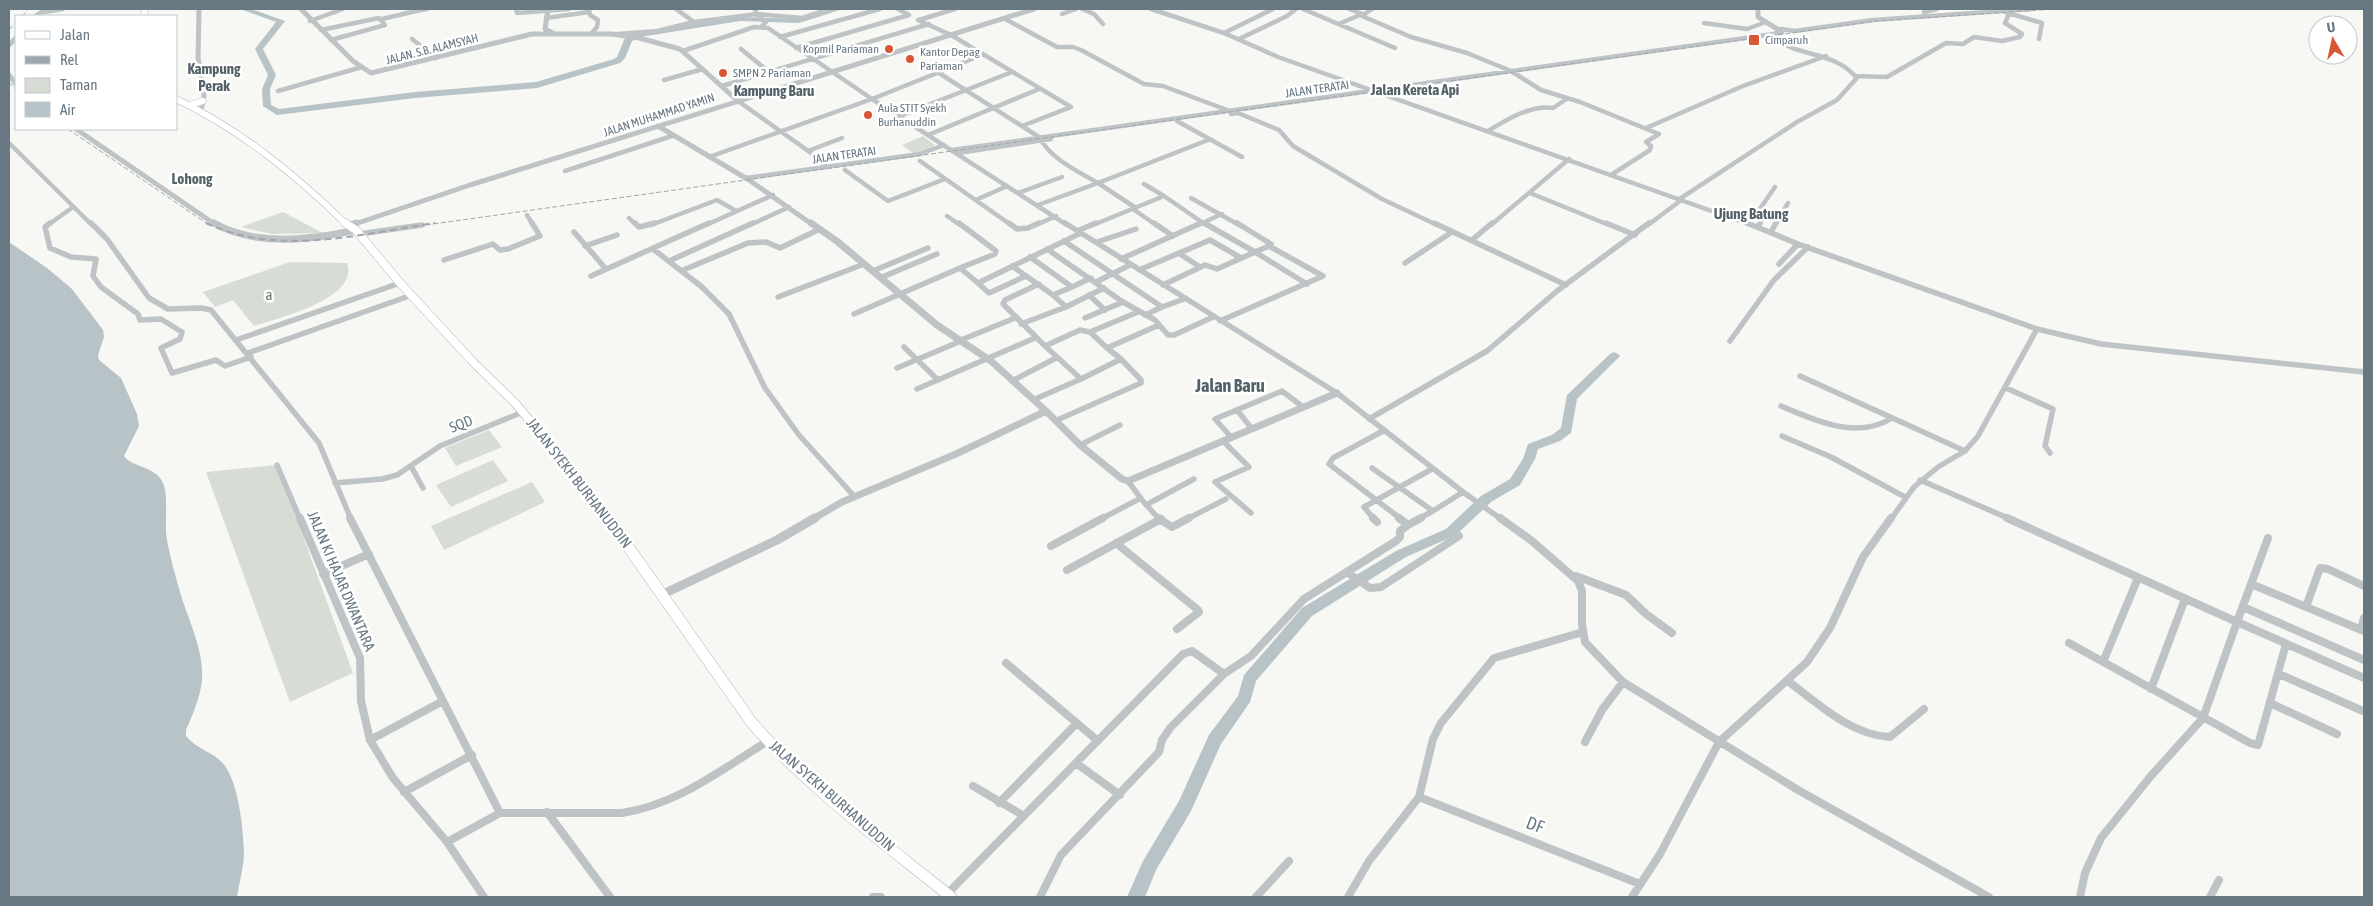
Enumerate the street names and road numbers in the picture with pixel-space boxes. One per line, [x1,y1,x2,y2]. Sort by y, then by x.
street label: JALAN. S.B. ALAMSYAH [384,31,480,67]
street label: JALAN TERATAI [1284,78,1350,100]
street label: JALAN MUHAMMAD YAMIN [602,90,716,140]
street label: JALAN TERATAI [811,144,877,166]
street label: SQD [447,411,475,436]
street label: JALAN SYEKH BURHANUDDIN [523,414,635,551]
street label: JALAN KI HAJAR DWANTARA [304,508,379,654]
street label: JALAN SYEKH BURHANUDDIN [766,737,898,855]
street label: DF [1523,812,1548,838]

